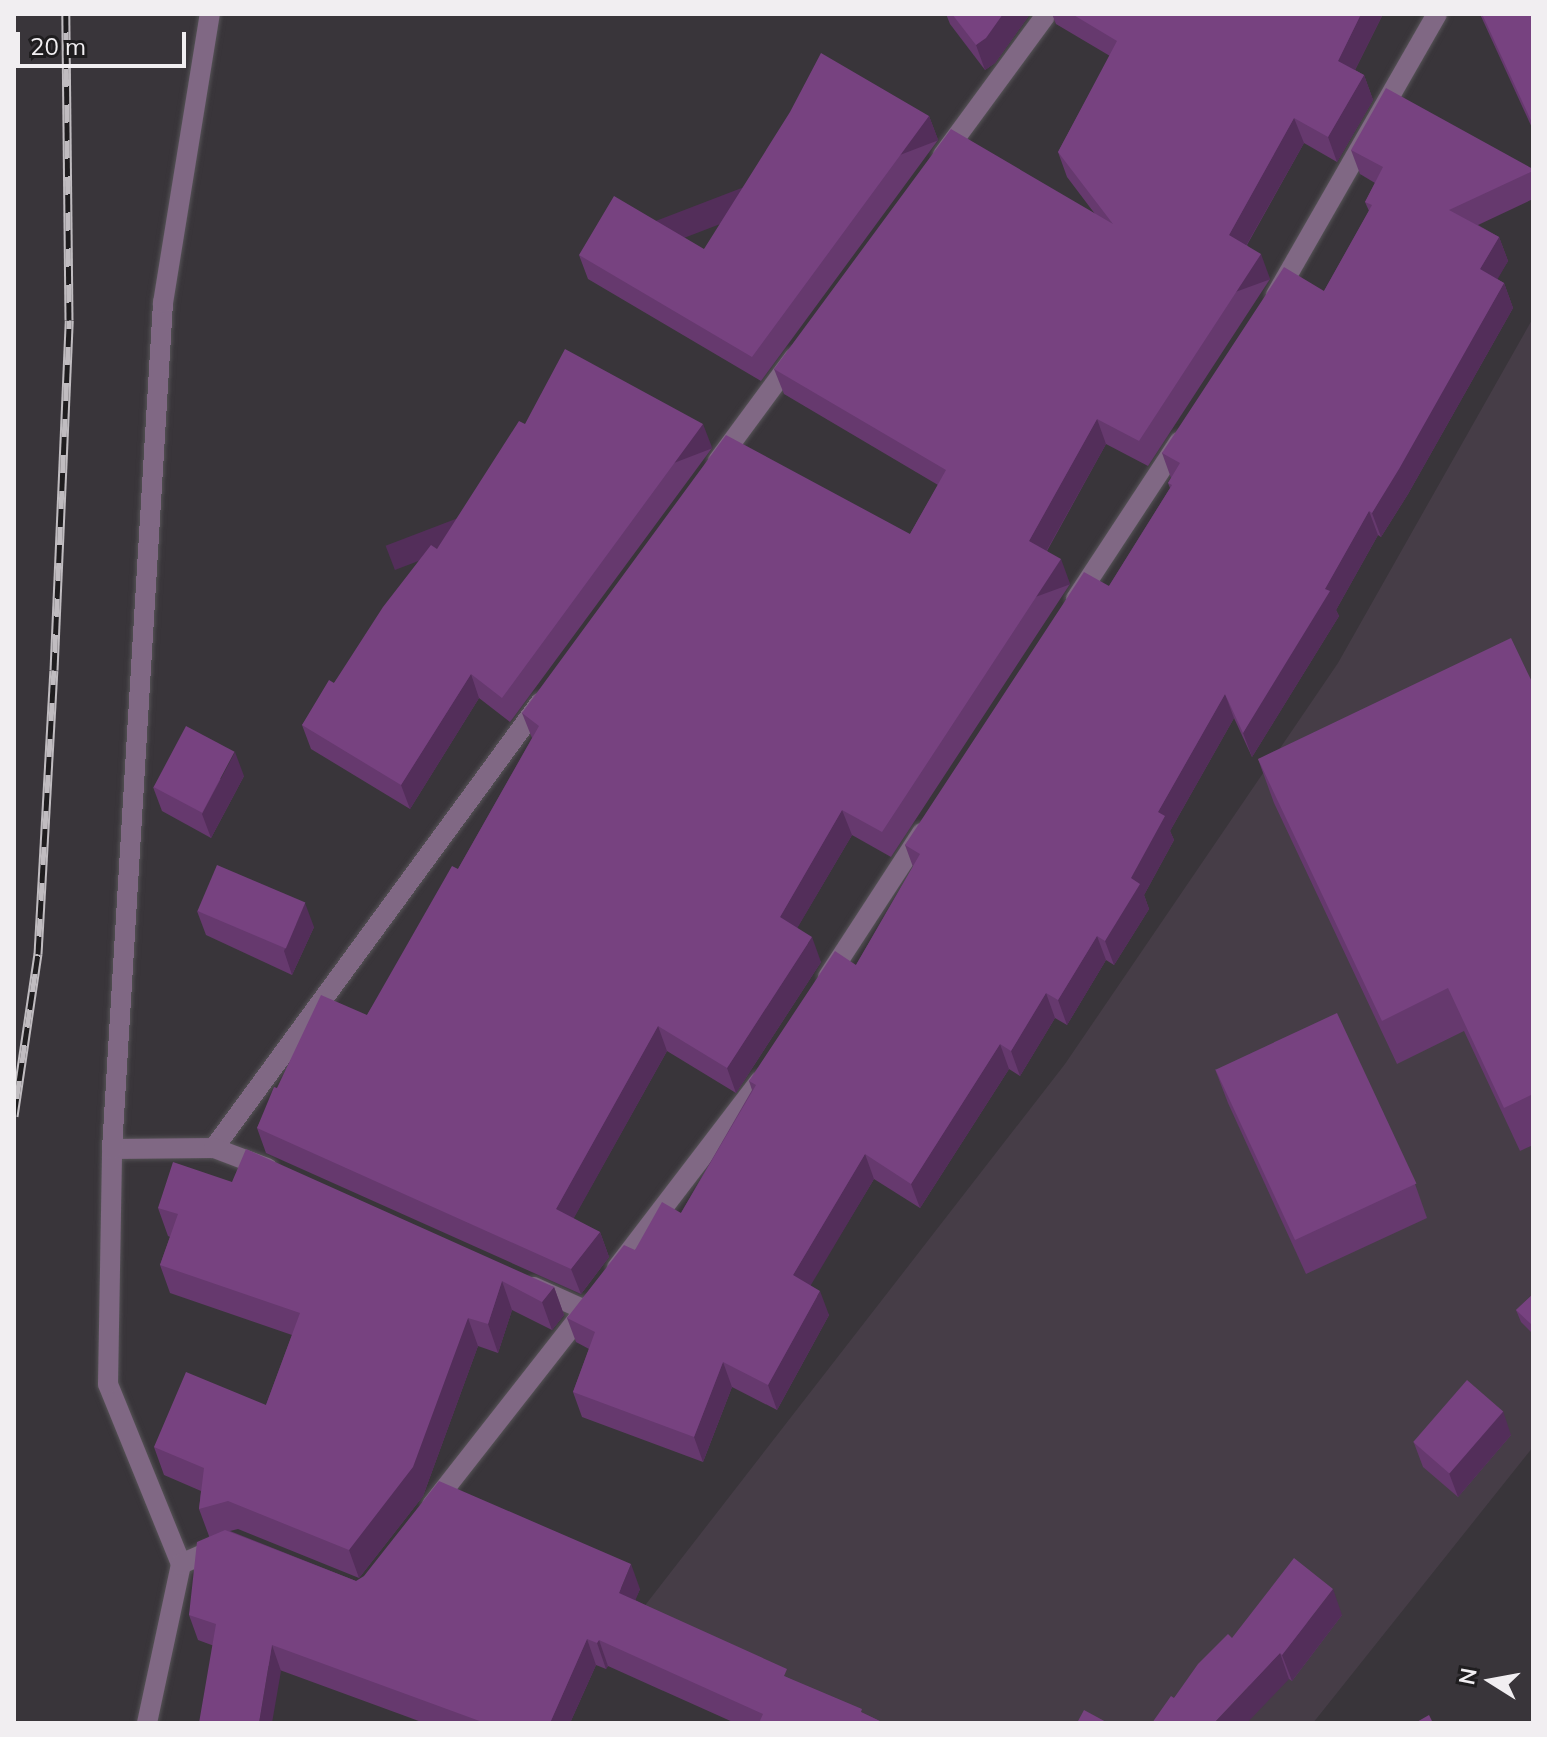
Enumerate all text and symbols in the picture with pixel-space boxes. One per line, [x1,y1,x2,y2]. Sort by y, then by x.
scale bar [20,16,190,66]
text: 20 m [30,31,86,61]
north arrow [1451,1641,1531,1721]
text: N [1452,1666,1483,1687]

